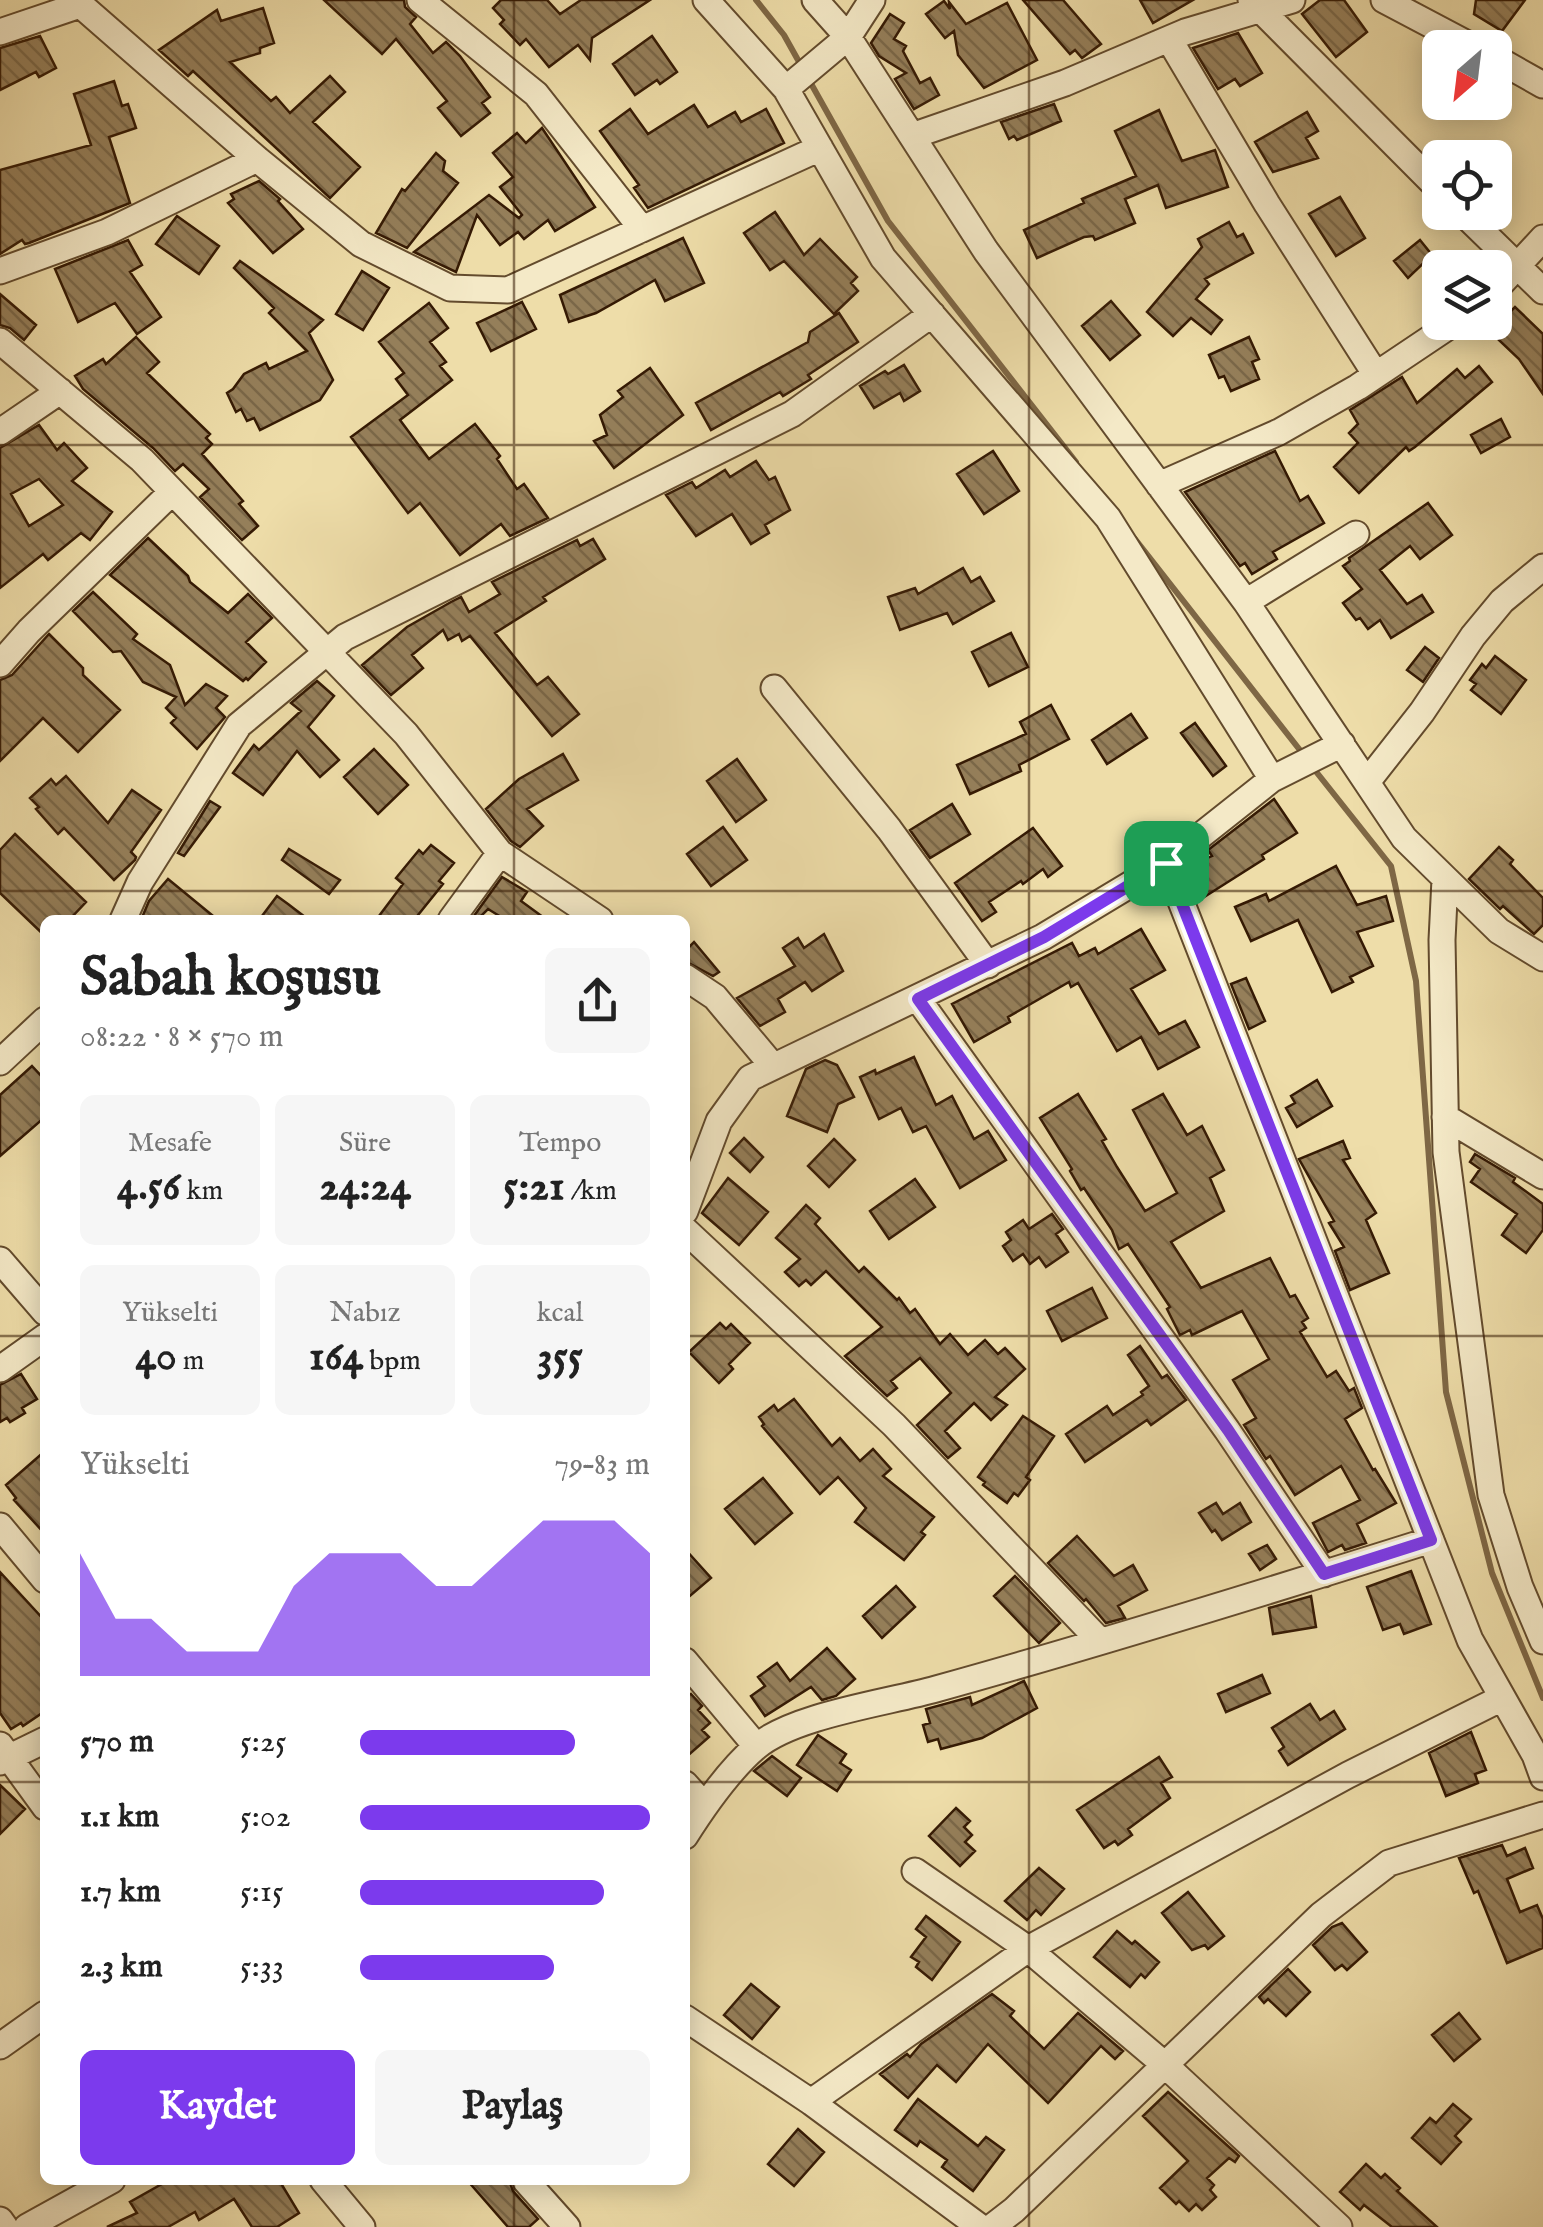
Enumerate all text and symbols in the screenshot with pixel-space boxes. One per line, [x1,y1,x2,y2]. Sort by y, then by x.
north arrow [1422,30,1512,120]
map controls [1422,30,1512,340]
button: locate [1422,140,1512,230]
button: layers [1422,250,1512,340]
pin [1124,821,1209,906]
icon: arrive [1139,836,1194,891]
text: Sabah koşusu [80,944,381,1014]
button: share [545,948,650,1053]
text: 08:22 · 8 × 570 m [80,1017,284,1058]
text: Mesafe [128,1126,212,1161]
text: Süre [339,1126,391,1161]
text: Tempo [519,1126,601,1161]
text: 4.56 [117,1161,180,1214]
text: 24:24 [319,1161,411,1214]
text: 5:21 [503,1161,565,1214]
text: km [180,1174,223,1209]
text: /km [565,1174,617,1209]
text: Yükselti [122,1296,218,1331]
text: Nabız [330,1296,400,1331]
text: kcal [537,1296,583,1331]
text: 40 [136,1331,177,1384]
text: 164 [309,1331,363,1384]
text: 355 [537,1331,583,1384]
text: m [177,1344,204,1379]
text: bpm [363,1344,421,1379]
text: Yükselti [80,1445,190,1486]
text: 79–83 m [554,1445,650,1486]
text: 570 m [80,1722,154,1763]
text: 5:25 [240,1722,287,1763]
text: 1.1 km [80,1797,160,1838]
text: 5:02 [240,1797,291,1838]
text: 1.7 km [80,1872,161,1913]
text: 5:15 [240,1872,284,1913]
text: 2.3 km [80,1947,163,1988]
text: 5:33 [240,1947,284,1988]
button: Kaydet [80,2050,355,2165]
button: Paylaş [375,2050,650,2165]

